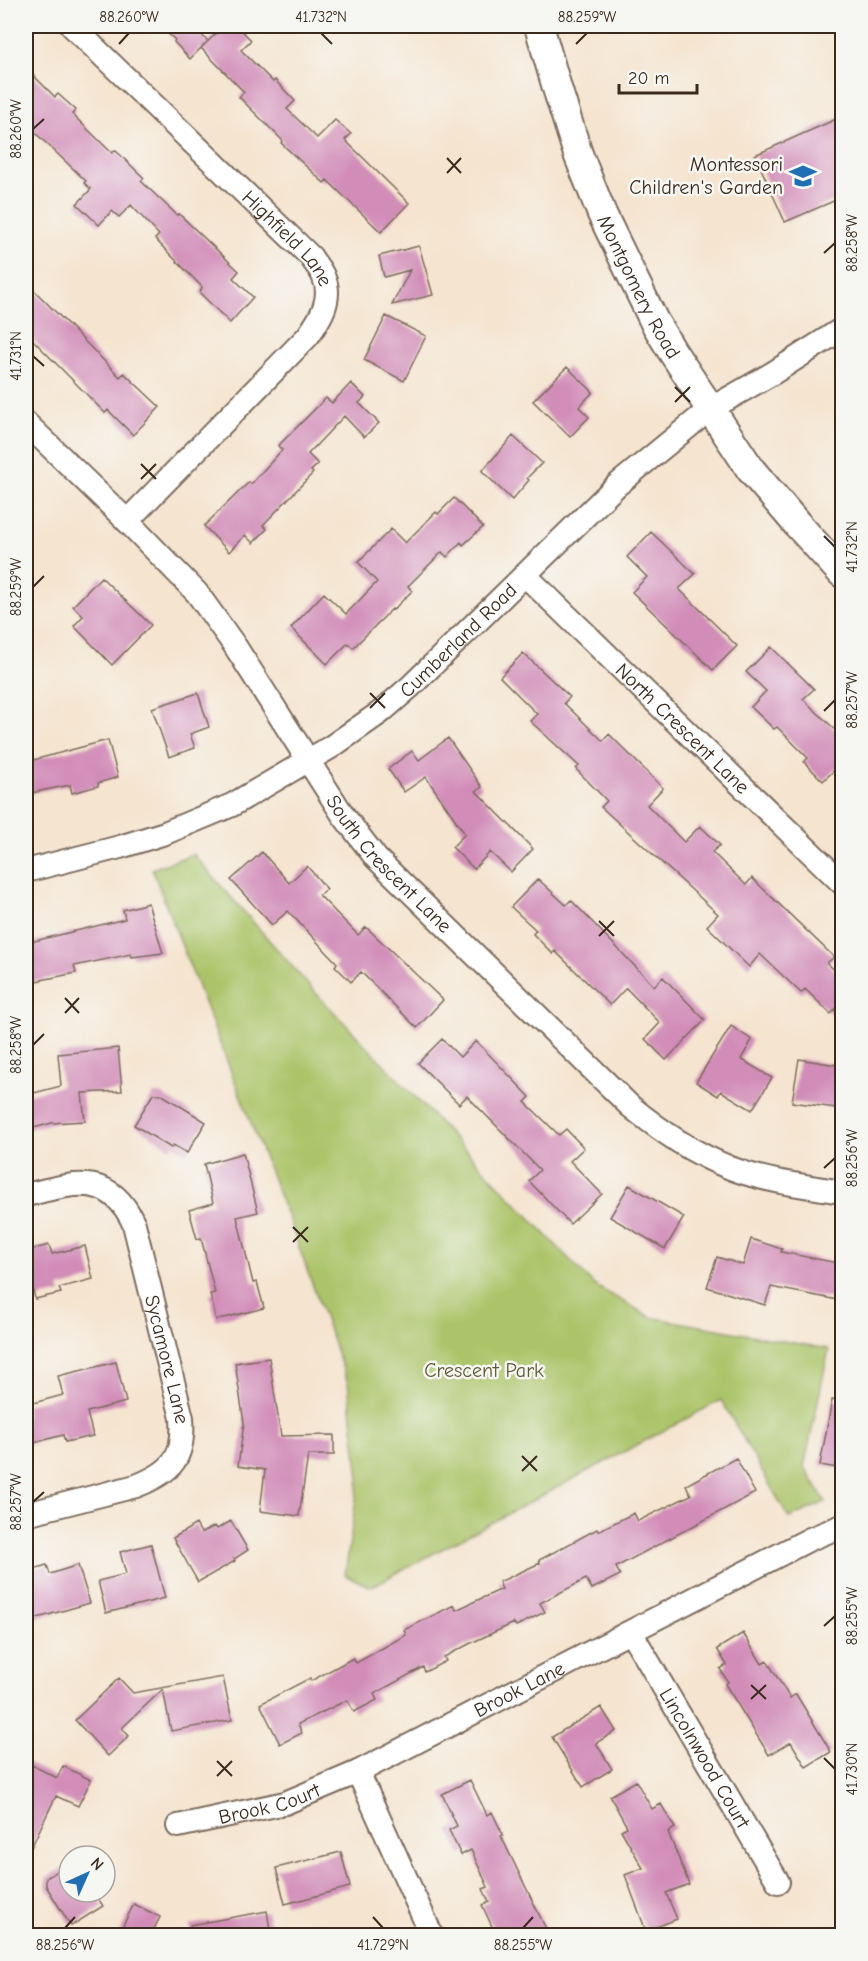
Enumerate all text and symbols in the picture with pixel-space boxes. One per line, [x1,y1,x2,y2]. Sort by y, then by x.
text: 88.260°W [99,8,159,26]
text: 41.732°N [295,8,347,26]
text: 88.259°W [558,8,616,26]
scale bar [619,57,697,95]
text: 20 m [628,68,669,89]
text: 88.260°W [7,99,25,159]
place label: Montessori Children's Garden [629,153,783,199]
school or university icon: Montessori Children's Garden [788,161,818,191]
street label: Highfield Lane [238,185,337,289]
street label: Montgomery Road [593,211,685,363]
text: 88.258°W [843,214,861,272]
text: 41.731°N [7,331,25,381]
text: 41.732°N [843,521,861,573]
text: 88.259°W [7,558,25,616]
street label: Cumberland Road [395,578,521,702]
street label: North Crescent Lane [611,658,754,798]
text: 88.257°W [843,671,861,729]
street label: South Crescent Lane [322,791,457,937]
text: 88.258°W [7,1016,25,1074]
text: 88.256°W [843,1129,861,1187]
street label: Sycamore Lane [140,1292,194,1425]
park label: Crescent Park [424,1359,544,1382]
text: 88.257°W [7,1473,25,1531]
text: 88.255°W [843,1587,861,1645]
street label: Brook Lane [470,1656,568,1722]
street label: Lincolnwood Court [655,1684,756,1833]
text: 41.730°N [843,1743,861,1795]
street label: Brook Court [216,1778,324,1828]
north arrow [57,1844,117,1904]
text: N [87,1854,107,1874]
text: 88.256°W [36,1936,94,1954]
text: 41.729°N [357,1936,409,1954]
text: 88.255°W [494,1936,552,1954]

